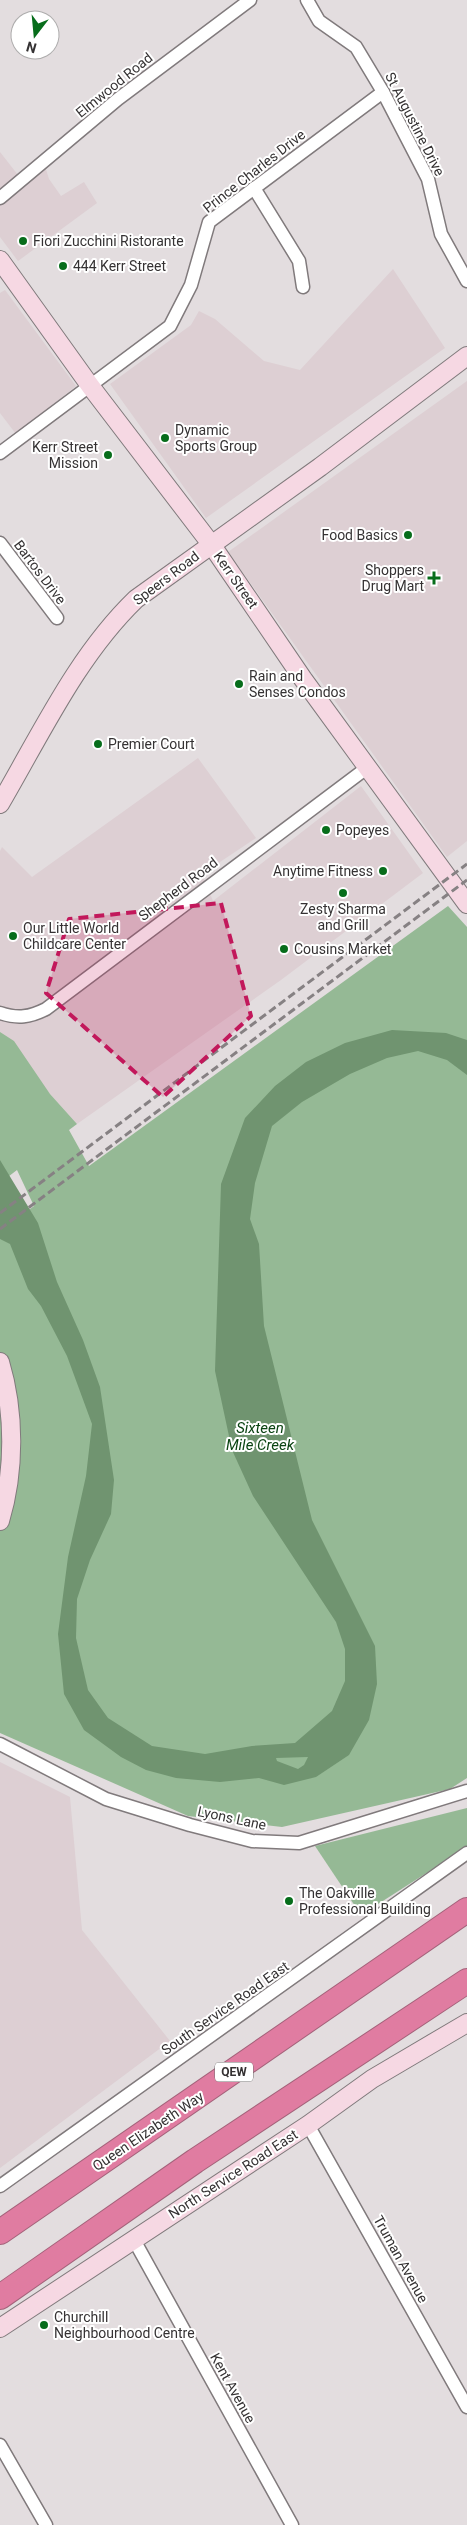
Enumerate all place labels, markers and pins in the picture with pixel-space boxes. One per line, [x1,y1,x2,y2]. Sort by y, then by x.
place label: Fiori Zucchini Ristorante [33,233,184,249]
marker: Fiori Zucchini Ristorante [17,235,29,247]
place label: 444 Kerr Street [73,258,166,274]
marker: 444 Kerr Street [57,260,69,272]
place label: Dynamic Sports Group [175,422,257,454]
marker: Dynamic Sports Group [159,432,171,444]
place label: Kerr Street Mission [32,439,98,471]
marker: Kerr Street Mission [102,449,114,461]
place label: Food Basics [322,527,398,543]
marker: Food Basics [402,529,414,541]
place label: Shoppers Drug Mart [362,562,424,594]
marker: Shoppers Drug Mart [428,572,440,584]
place label: Rain and Senses Condos [249,668,346,700]
marker: Rain and Senses Condos [233,678,245,690]
place label: Premier Court [108,736,195,752]
marker: Premier Court [92,738,104,750]
place label: Popeyes [336,822,389,838]
marker: Popeyes [320,824,332,836]
place label: Anytime Fitness [273,863,373,879]
marker: Anytime Fitness [377,865,389,877]
marker: Zesty Sharma and Grill [337,887,349,899]
place label: Zesty Sharma and Grill [300,901,386,933]
place label: Our Little World Childcare Center [23,920,126,952]
marker: Our Little World Childcare Center [7,930,19,942]
place label: Cousins Market [294,941,392,957]
marker: Cousins Market [278,943,290,955]
place label: The Oakville Professional Building [299,1885,431,1917]
marker: The Oakville Professional Building [283,1895,295,1907]
place label: Churchill Neighbourhood Centre [54,2309,195,2341]
marker: Churchill Neighbourhood Centre [38,2319,50,2331]

